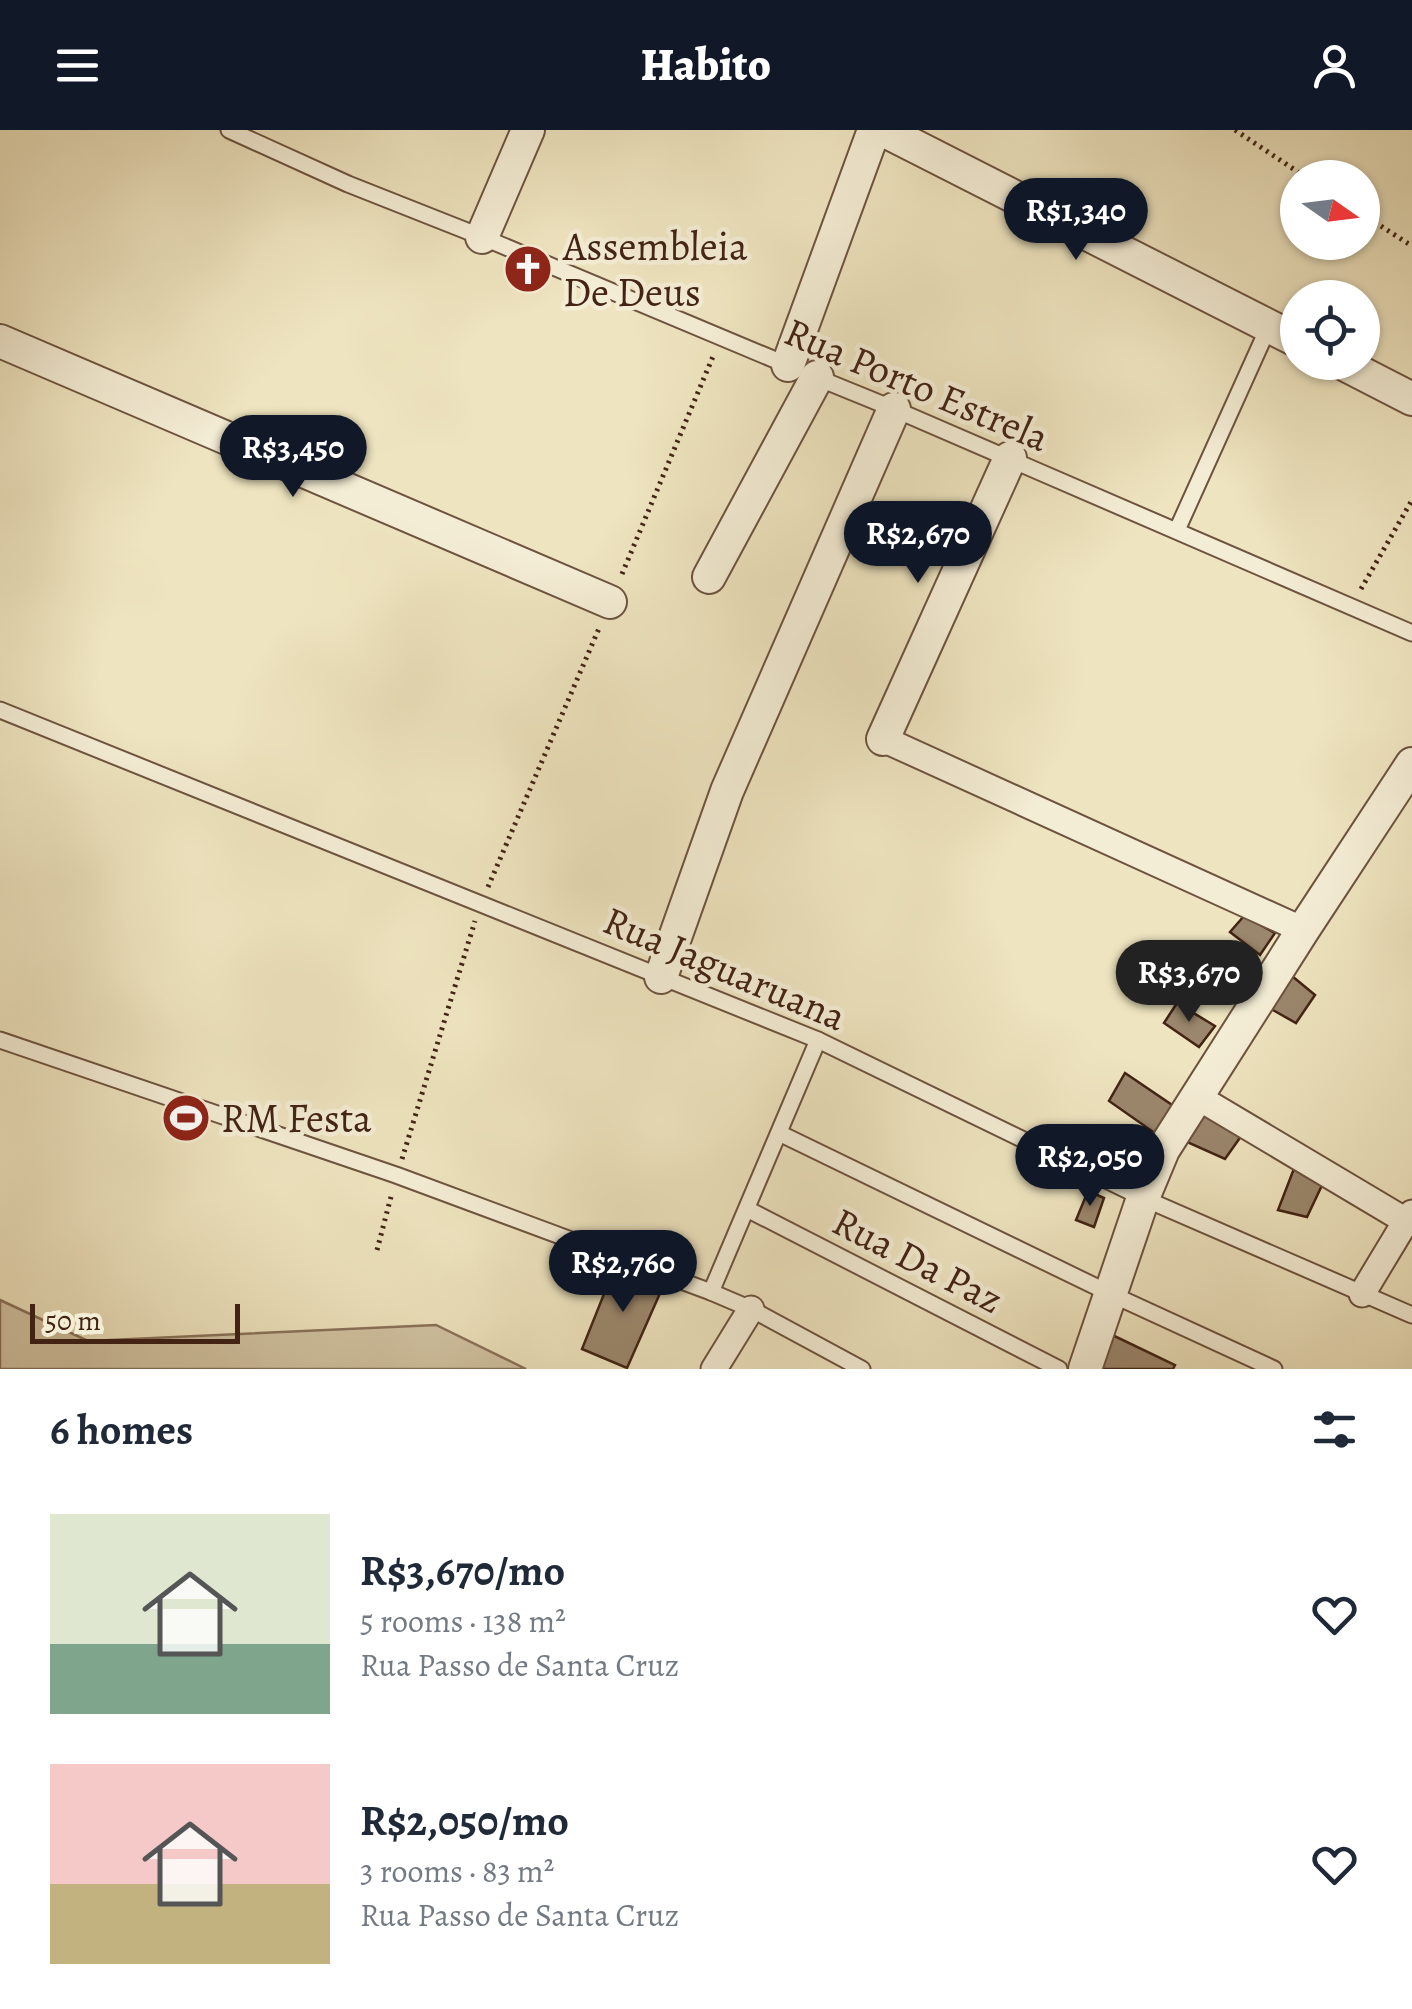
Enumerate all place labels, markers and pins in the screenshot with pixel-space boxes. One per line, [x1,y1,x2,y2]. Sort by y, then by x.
pin: R$1,340 [984,178,1168,263]
place label: Assembleia De Deus [562,219,748,320]
church icon: Assembleia De Deus [502,243,554,295]
pin: R$3,450 [201,415,385,500]
pin: R$2,670 [826,501,1010,586]
pin: R$3,670 [1097,940,1281,1025]
place label: RM Festa [221,1091,372,1146]
sports icon: RM Festa [160,1092,212,1144]
pin: R$2,050 [998,1124,1182,1209]
pin: R$2,760 [531,1230,715,1315]

